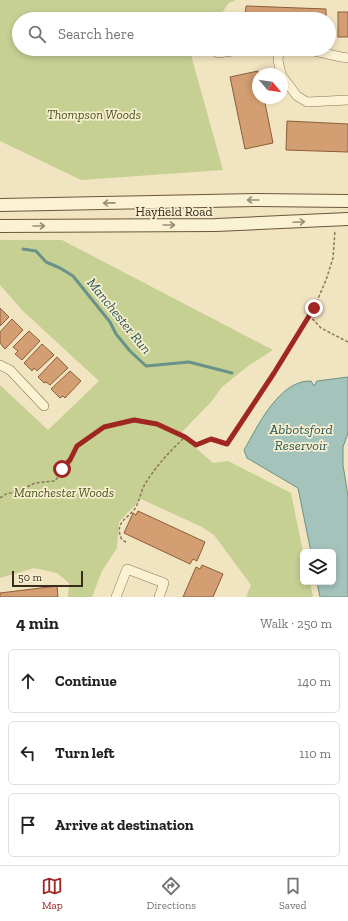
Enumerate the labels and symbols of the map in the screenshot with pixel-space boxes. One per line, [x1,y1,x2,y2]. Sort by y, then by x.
north arrow [252,68,288,104]
park label: Thompson Woods [47,107,141,122]
one-way arrow [247,196,260,204]
one-way arrow [103,199,116,207]
street label: Hayfield Road [135,204,213,219]
one-way arrow [292,218,305,225]
one-way arrow [162,221,175,229]
one-way arrow [32,222,45,230]
water label: Manchester Run [83,275,155,357]
route end [305,299,323,317]
water label: Abbotsford Reservoir [268,421,333,454]
route start [53,460,71,478]
park label: Manchester Woods [14,485,114,500]
scale bar [12,569,83,588]

